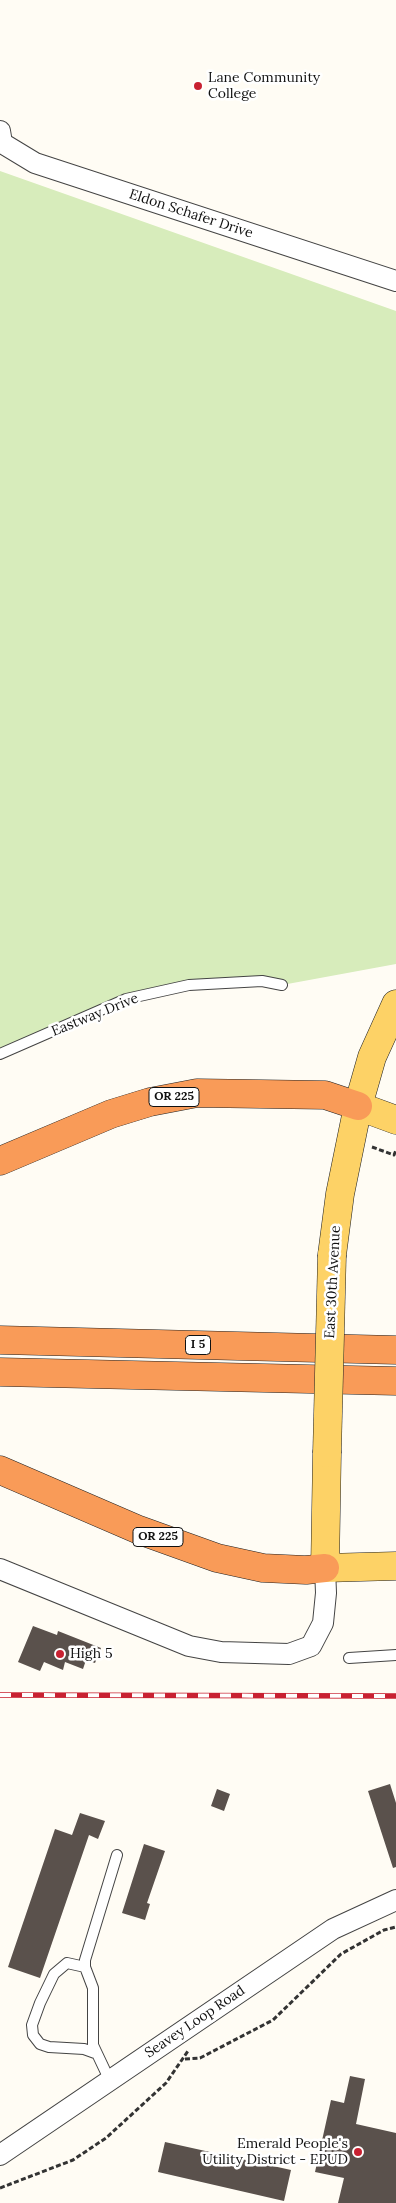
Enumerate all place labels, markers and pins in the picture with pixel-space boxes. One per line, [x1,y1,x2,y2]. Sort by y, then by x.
place label: Lane Community College [208,70,320,102]
marker: Lane Community College [192,80,204,92]
place label: High 5 [70,1646,113,1662]
marker: High 5 [54,1648,66,1660]
place label: Emerald People's Utility District - EPUD [202,2136,348,2168]
marker: Emerald People's Utility District - EPUD [352,2146,364,2158]

